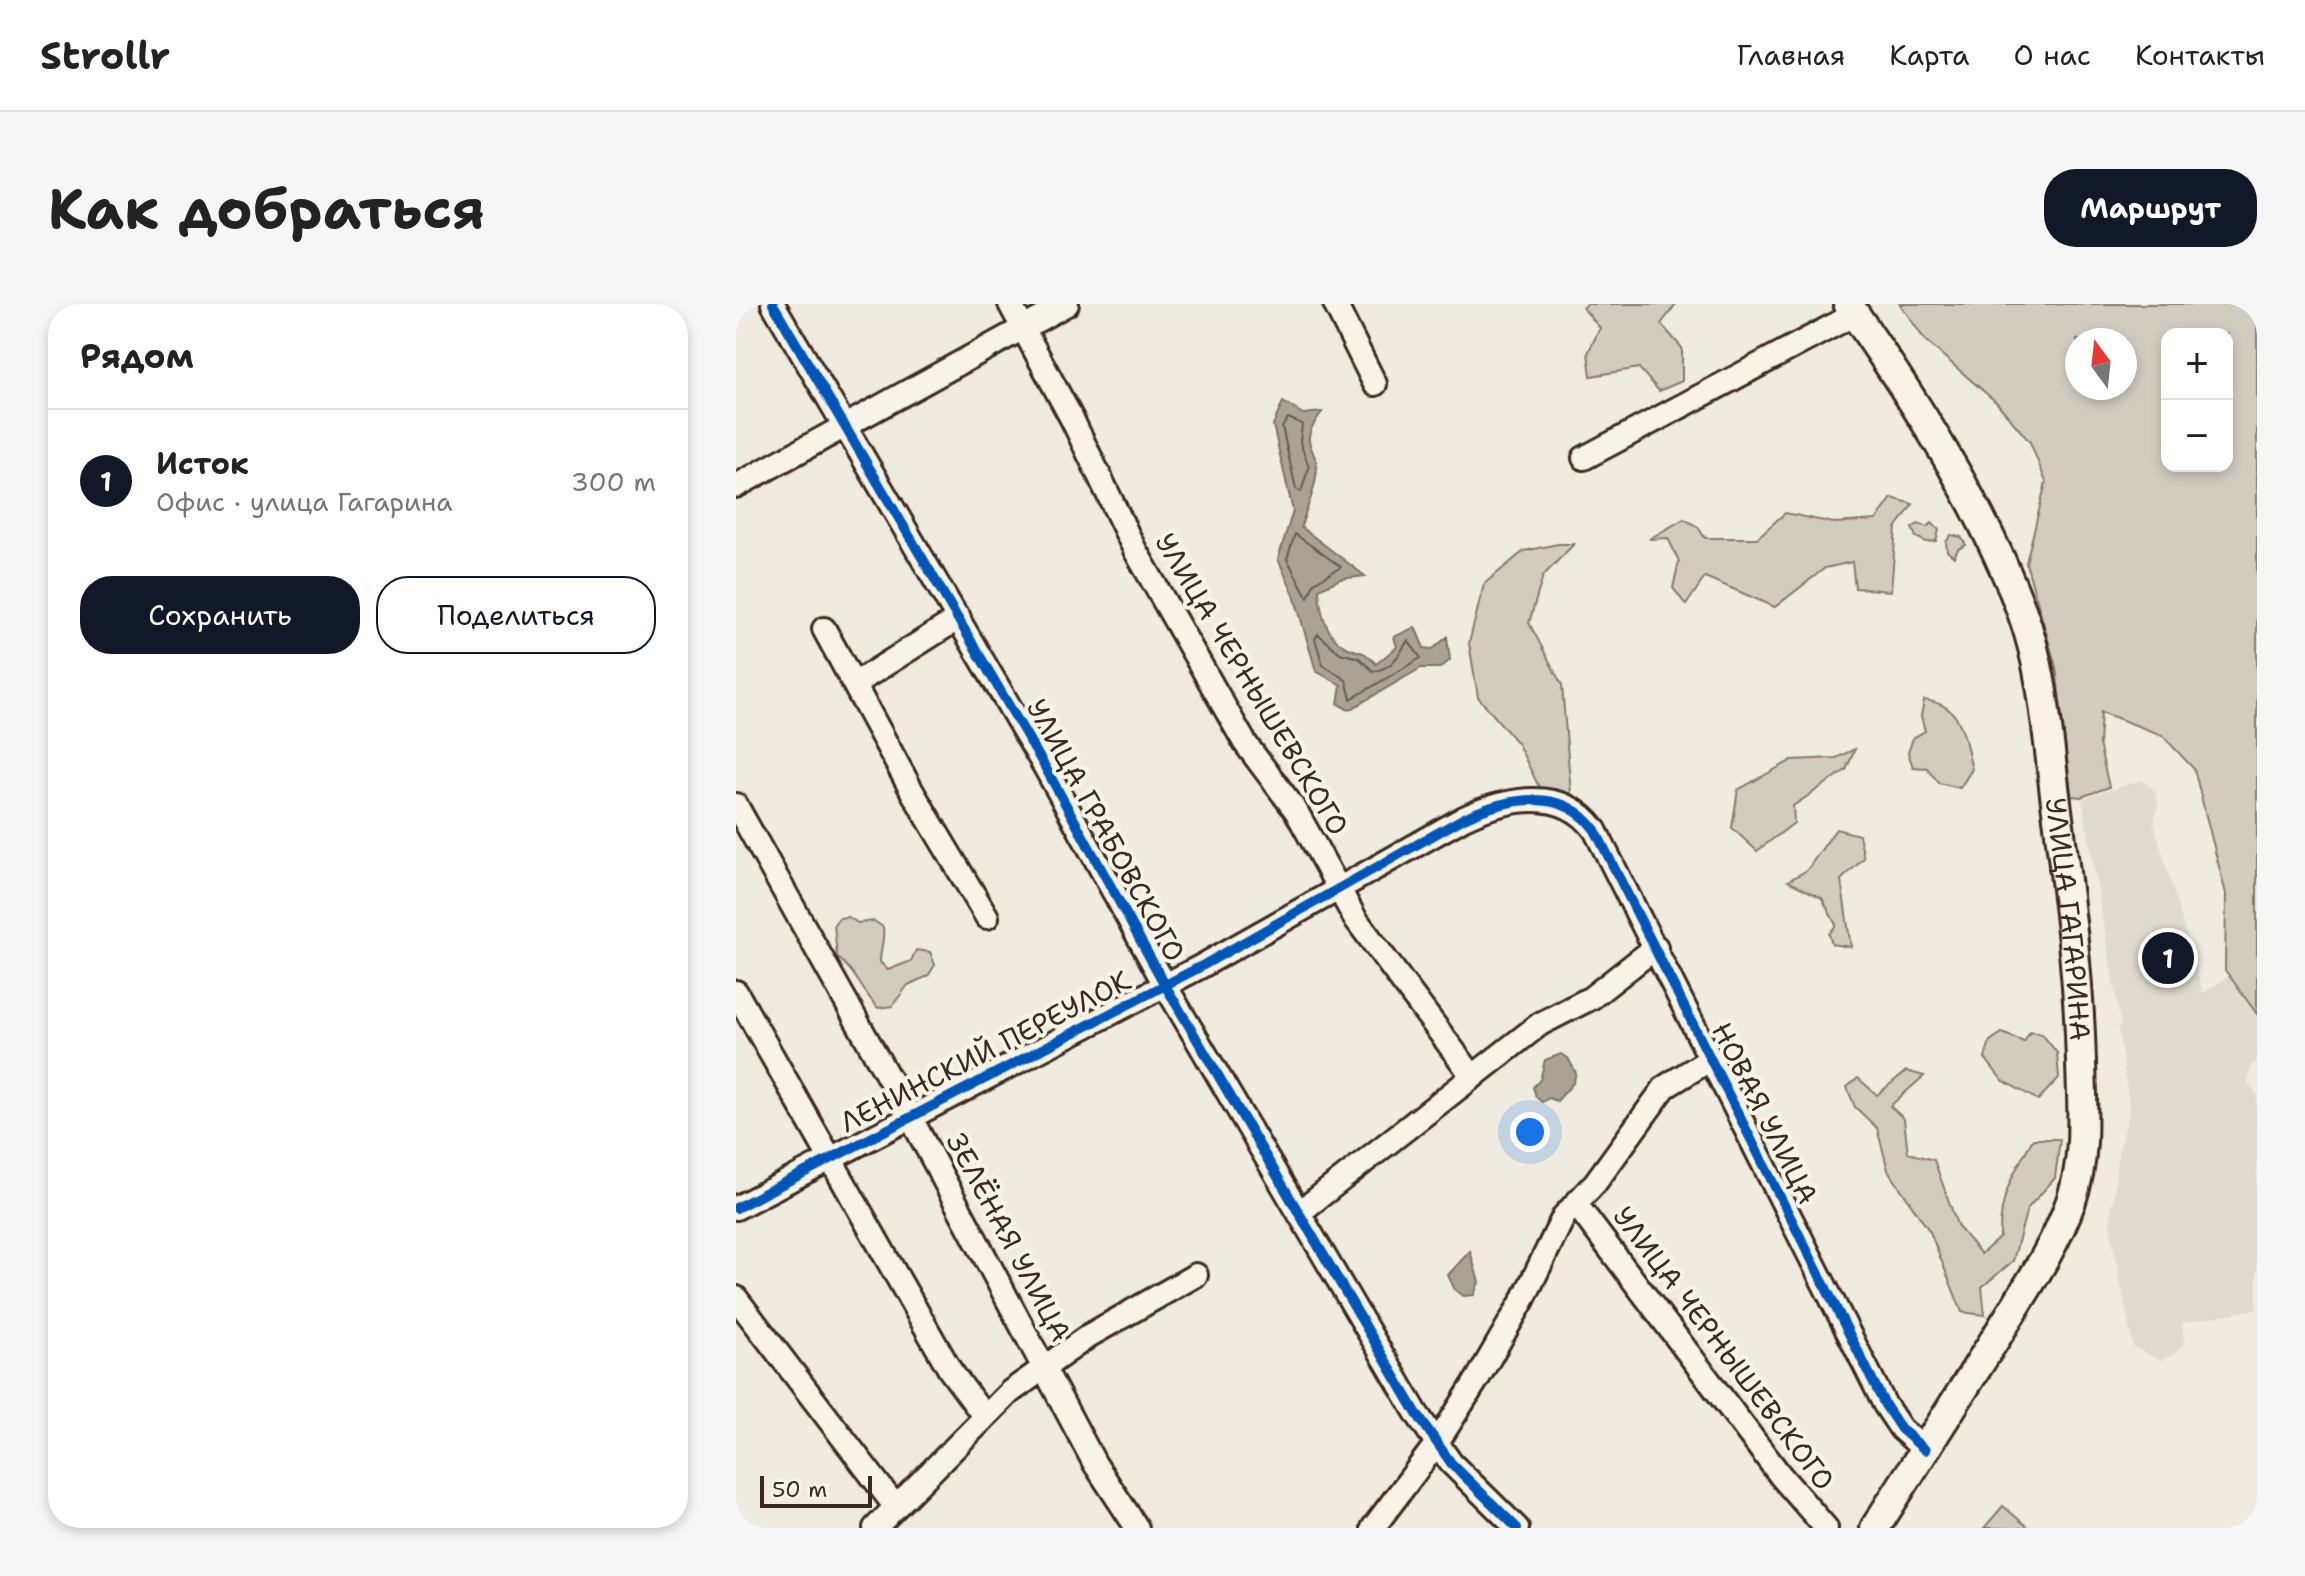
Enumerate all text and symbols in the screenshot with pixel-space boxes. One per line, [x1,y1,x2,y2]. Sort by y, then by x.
text: Strollr [40,30,170,81]
text: Главная [1737,36,1845,74]
text: Карта [1889,36,1969,74]
text: О нас [2013,36,2091,74]
text: Контакты [2135,36,2265,74]
button: Маршрут [2044,169,2257,247]
text: Как добраться [48,171,485,246]
north arrow [2065,328,2137,400]
map controls [2161,328,2233,472]
button: + [2161,328,2233,400]
text: Рядом [80,333,194,379]
button: − [2161,400,2233,472]
text: Исток [156,443,249,484]
text: 1 [100,464,112,499]
text: 300 m [571,464,656,499]
text: Офис · улица Гагарина [156,484,452,519]
street label: УЛИЦА ЧЕРНЫШЕВСКОГО [1147,526,1357,842]
button: Сохранить [80,576,360,654]
button: Поделиться [376,576,656,654]
street label: УЛИЦА ГРАБОВСКОГО [1018,692,1194,968]
street label: УЛИЦА ГАГАРИНА [2037,795,2099,1042]
pin: 1 [2142,928,2194,988]
street label: ЛЕНИНСКИЙ ПЕРЕУЛОК [833,961,1137,1141]
street label: НОВАЯ УЛИЦА [1703,1016,1827,1210]
your location [1510,1112,1550,1152]
street label: ЗЕЛЁНАЯ УЛИЦА [938,1126,1080,1348]
street label: УЛИЦА ЧЕРНЫШЕВСКОГО [1605,1198,1843,1498]
scale bar [760,1472,872,1508]
text: 50 m [772,1475,827,1504]

